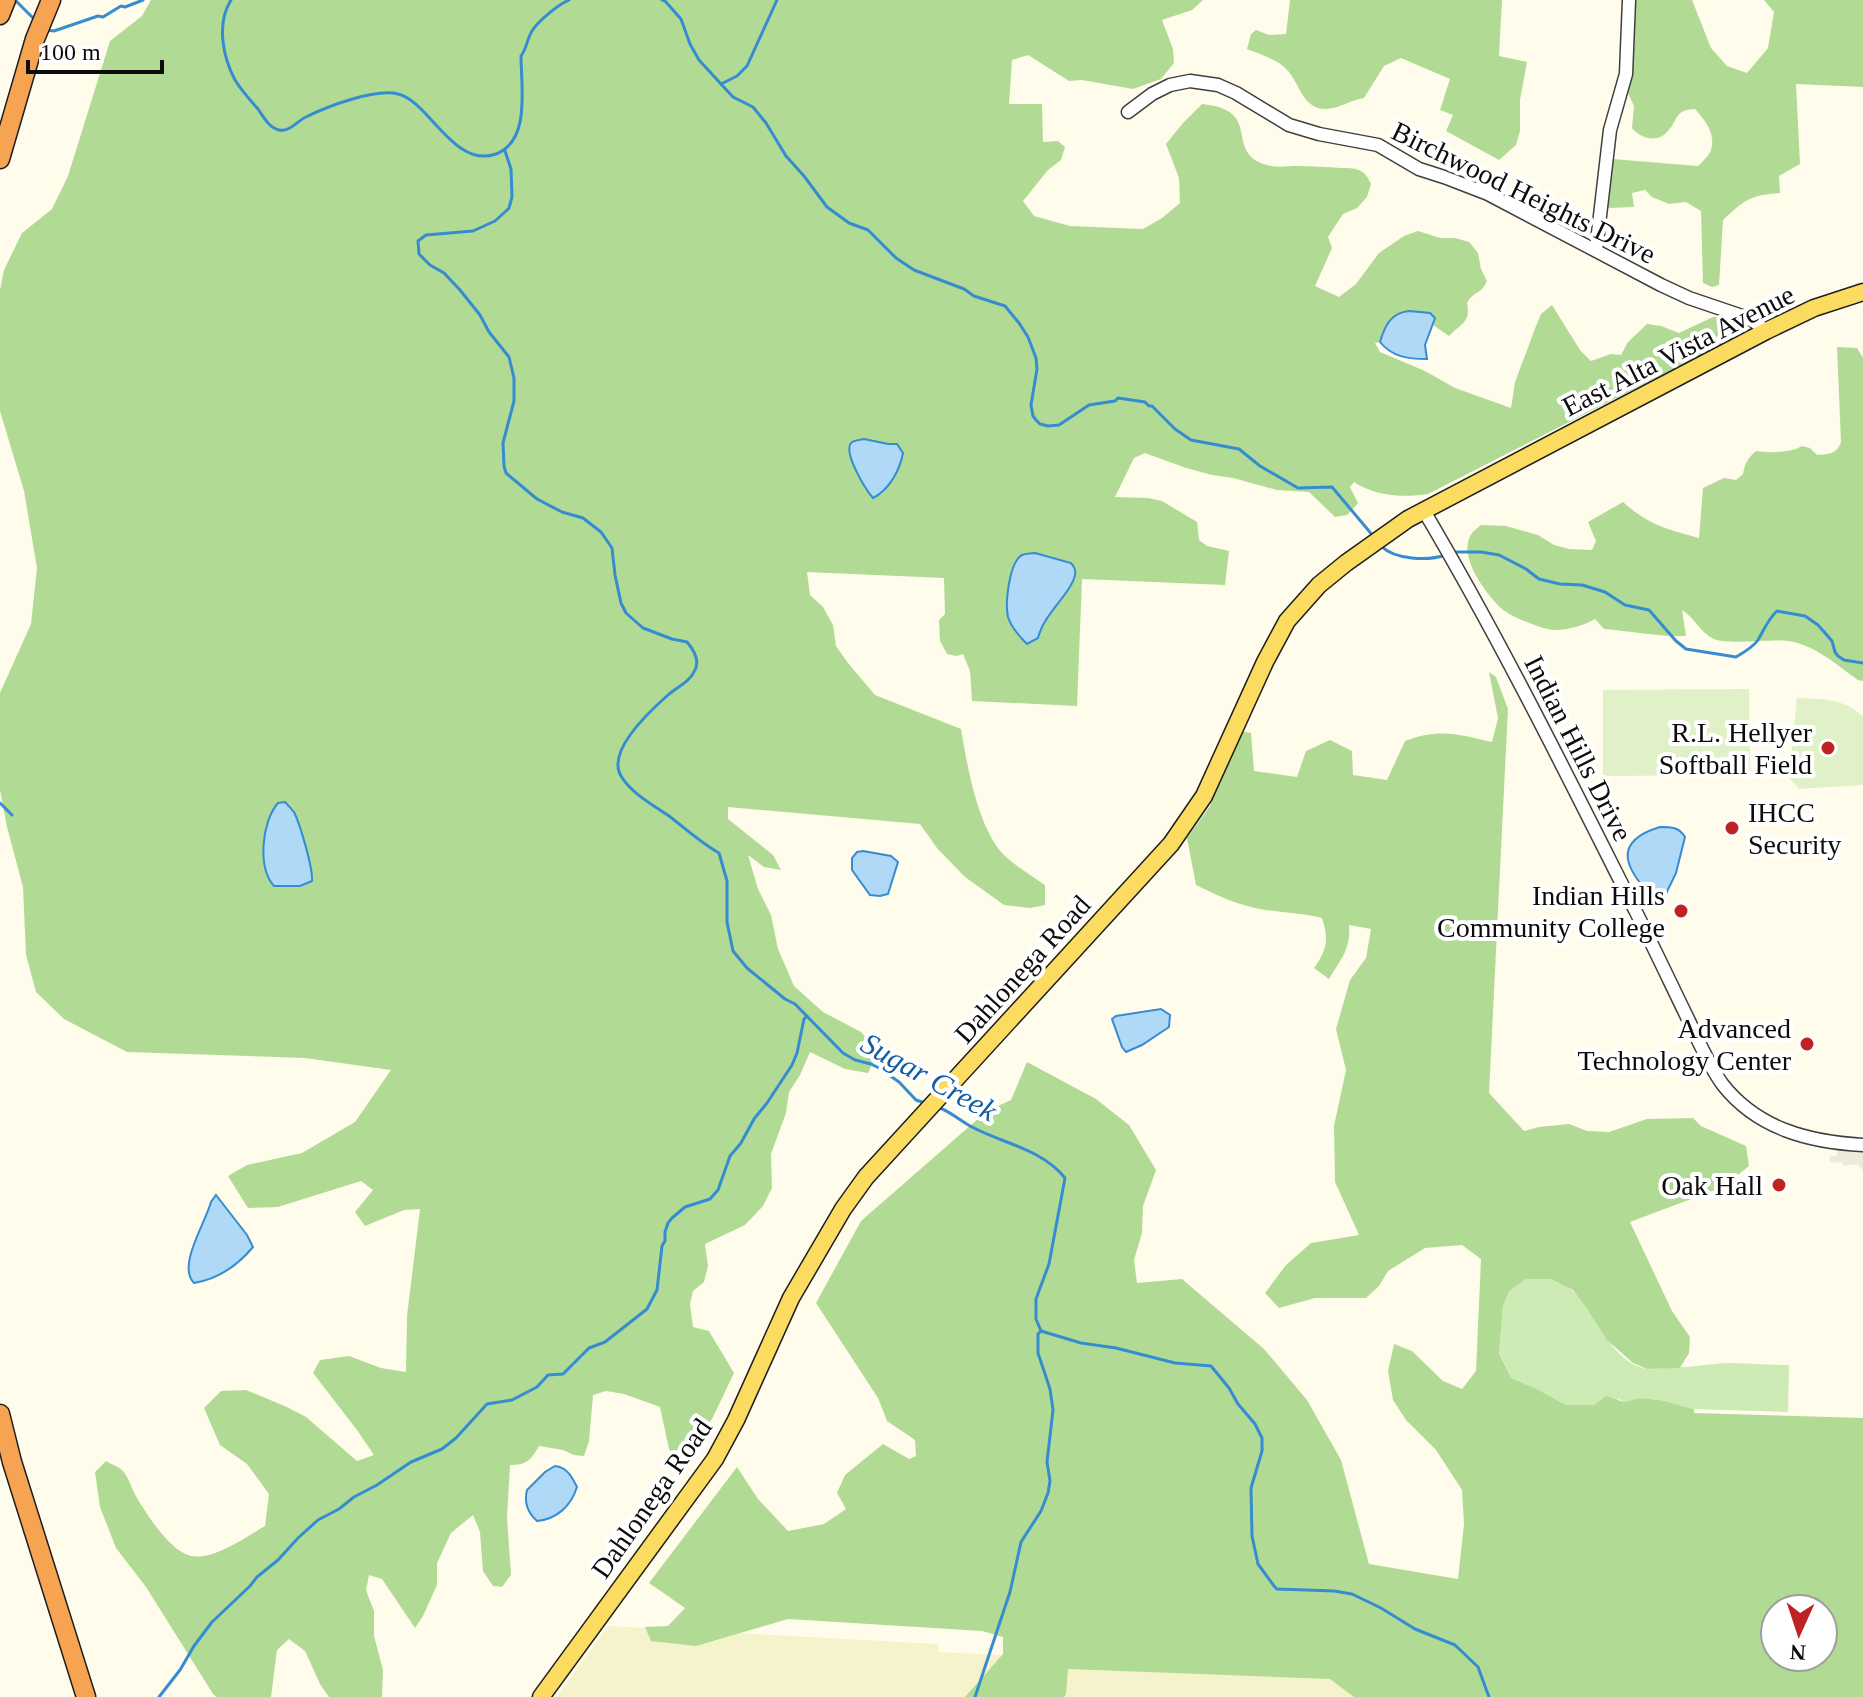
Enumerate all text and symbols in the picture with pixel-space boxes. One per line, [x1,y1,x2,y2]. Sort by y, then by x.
scale bar [28,24,162,74]
text: 100 m [40,39,101,65]
street label: Birchwood Heights Drive [1387,115,1661,270]
street label: East Alta Vista Avenue [1557,278,1799,422]
street label: Indian Hills Drive [1518,650,1639,846]
place label: R.L. Hellyer Softball Field [1659,717,1813,780]
marker: R.L. Hellyer Softball Field [1819,739,1837,757]
place label: IHCC Security [1748,797,1841,860]
marker: IHCC Security [1723,819,1741,837]
place label: Indian Hills Community College [1437,880,1665,943]
street label: Dahlonega Road [948,889,1097,1049]
marker: Indian Hills Community College [1672,902,1690,920]
place label: Advanced Technology Center [1578,1013,1792,1076]
water label: Sugar Creek [856,1026,1003,1128]
marker: Advanced Technology Center [1798,1035,1816,1053]
place label: Oak Hall [1661,1170,1763,1201]
marker: Oak Hall [1770,1176,1788,1194]
street label: Dahlonega Road [585,1413,718,1584]
north arrow [1759,1593,1839,1673]
text: N [1789,1640,1807,1665]

